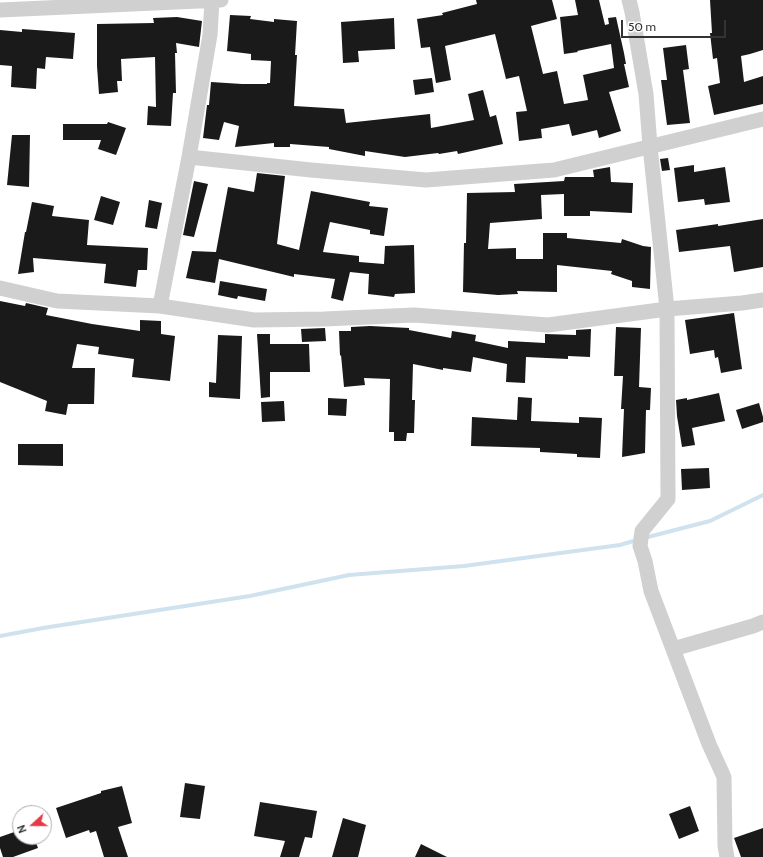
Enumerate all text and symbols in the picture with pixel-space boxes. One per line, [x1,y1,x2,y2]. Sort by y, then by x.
scale bar [623,12,728,38]
text: 50 m [628,19,656,34]
north arrow [12,805,52,845]
text: N [14,823,30,835]

